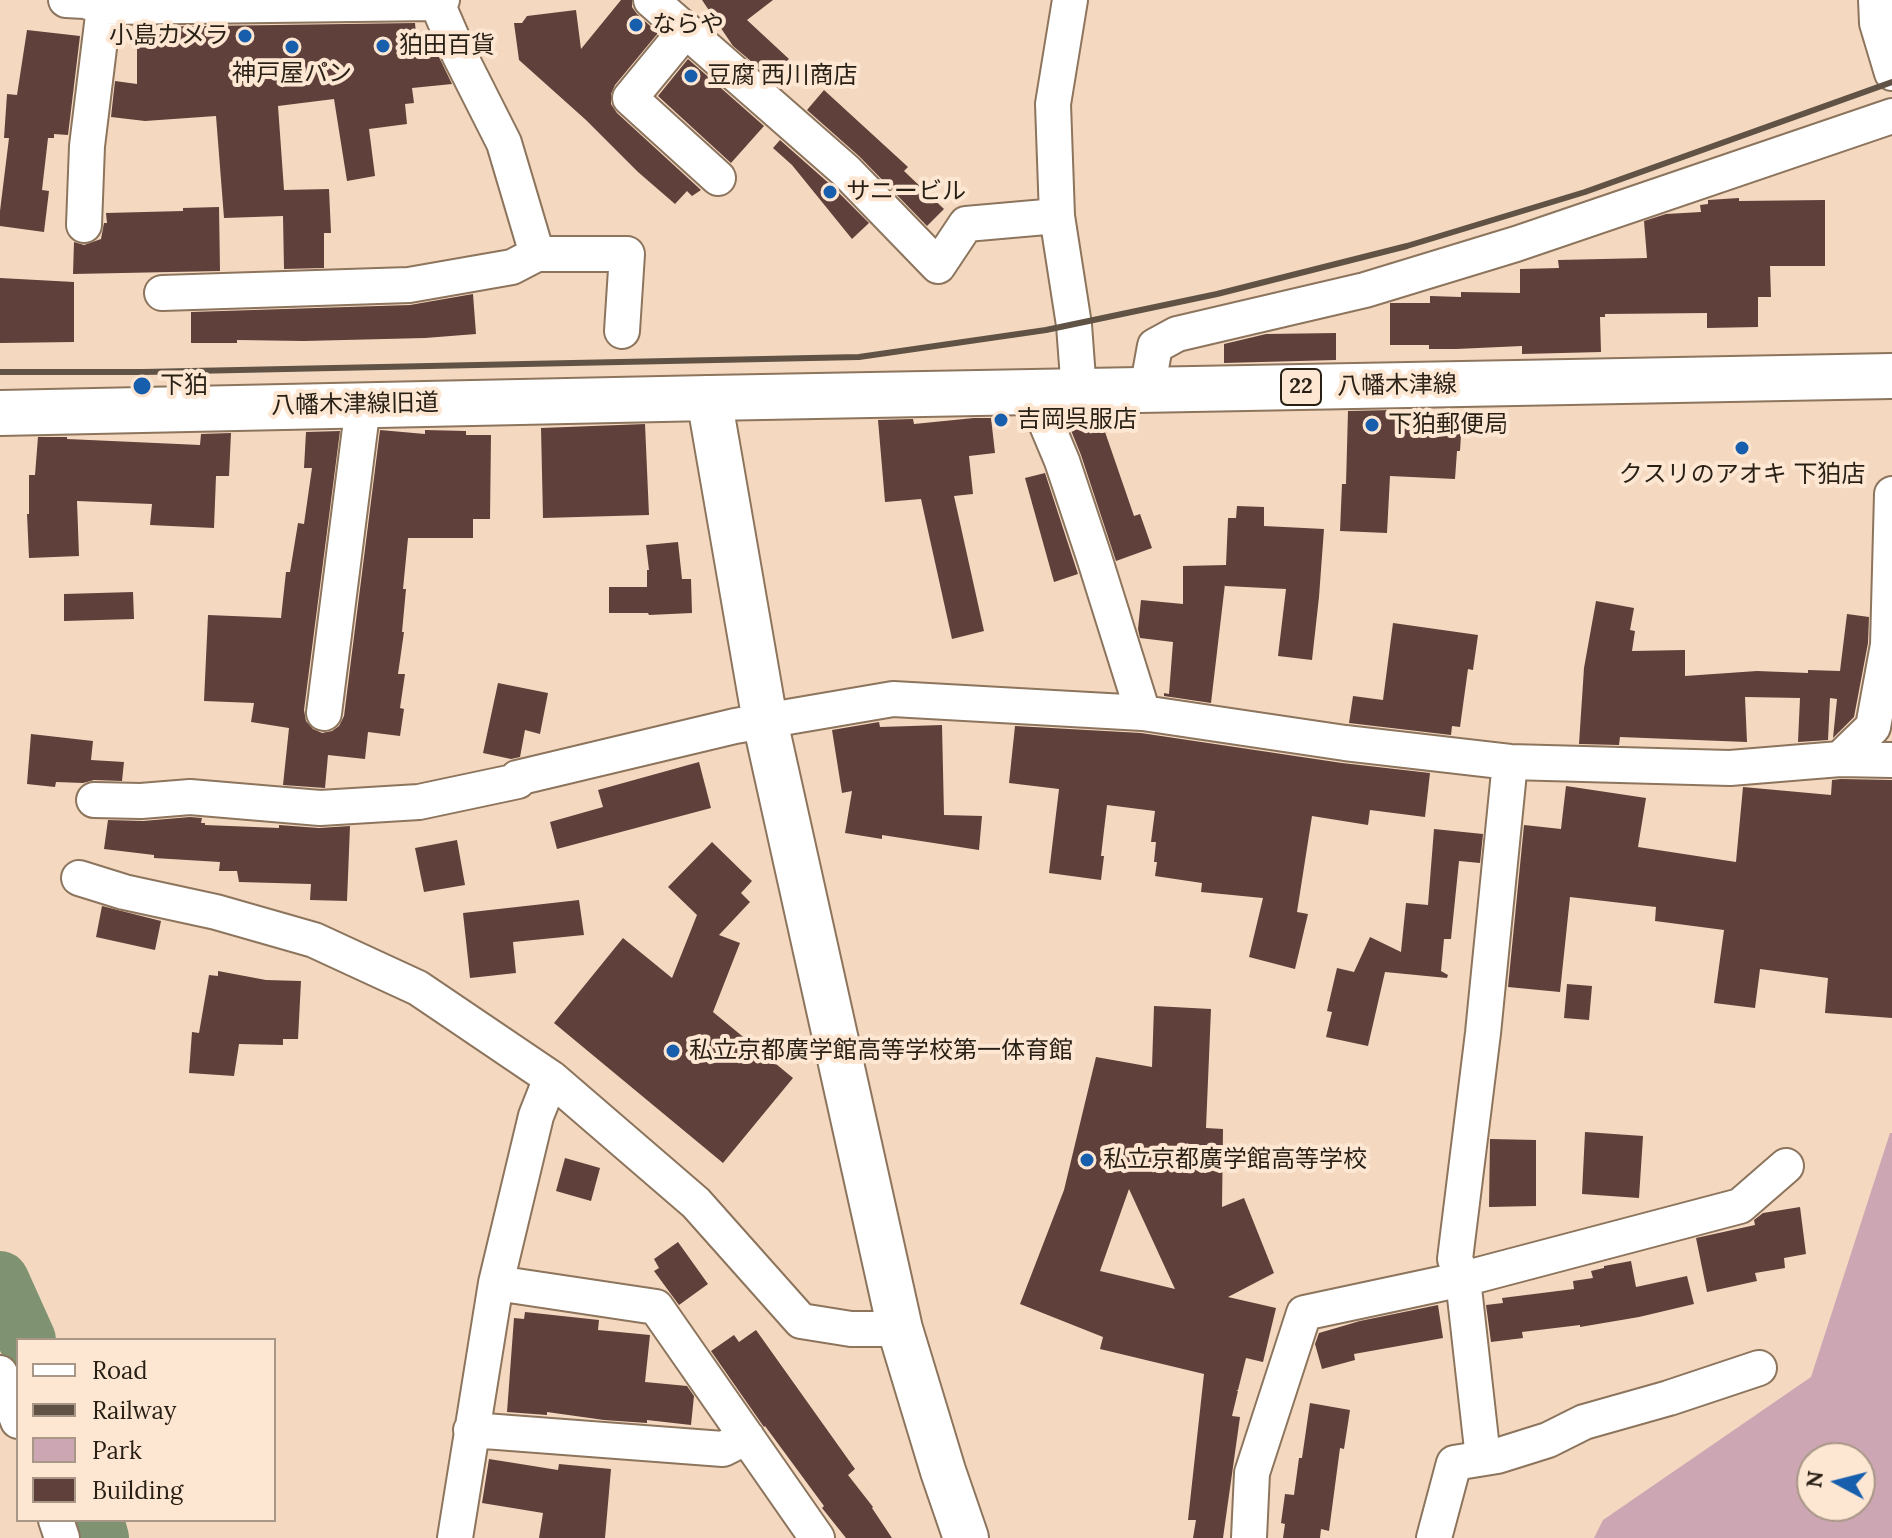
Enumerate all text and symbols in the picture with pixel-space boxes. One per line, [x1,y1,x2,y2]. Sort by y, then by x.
place label: ならや [652,11,724,39]
marker: ならや [627,16,645,34]
place label: 小島カメラ [109,22,229,50]
marker: 小島カメラ [236,27,254,45]
place label: 狛田百貨 [399,32,495,60]
marker: 狛田百貨 [374,37,392,55]
marker: 神戸屋パン [283,38,301,56]
place label: 神戸屋パン [232,60,352,88]
place label: 豆腐 西川商店 [707,62,857,90]
marker: 豆腐 西川商店 [682,67,700,85]
place label: サニービル [846,178,966,206]
marker: サニービル [821,183,839,201]
road number: 22 [1281,369,1321,405]
street label: 八幡木津線 [1337,371,1457,401]
place label: 下狛 [160,372,208,400]
marker: 下狛 [131,375,153,397]
street label: 八幡木津線旧道 [271,389,439,421]
place label: 吉岡呉服店 [1017,406,1137,434]
marker: 吉岡呉服店 [992,411,1010,429]
place label: 下狛郵便局 [1388,411,1508,439]
marker: 下狛郵便局 [1363,416,1381,434]
marker: クスリのアオキ 下狛店 [1733,439,1751,457]
place label: クスリのアオキ 下狛店 [1619,461,1865,489]
place label: 私立京都廣学館高等学校第一体育館 [689,1037,1073,1065]
marker: 私立京都廣学館高等学校第一体育館 [664,1042,682,1060]
place label: 私立京都廣学館高等学校 [1103,1146,1367,1174]
marker: 私立京都廣学館高等学校 [1078,1151,1096,1169]
legend [16,1338,276,1522]
text: Road [92,1355,148,1386]
text: Railway [92,1395,176,1426]
text: Park [92,1435,142,1466]
north arrow [1796,1442,1876,1522]
text: N [1799,1469,1829,1489]
text: Building [92,1475,183,1506]

